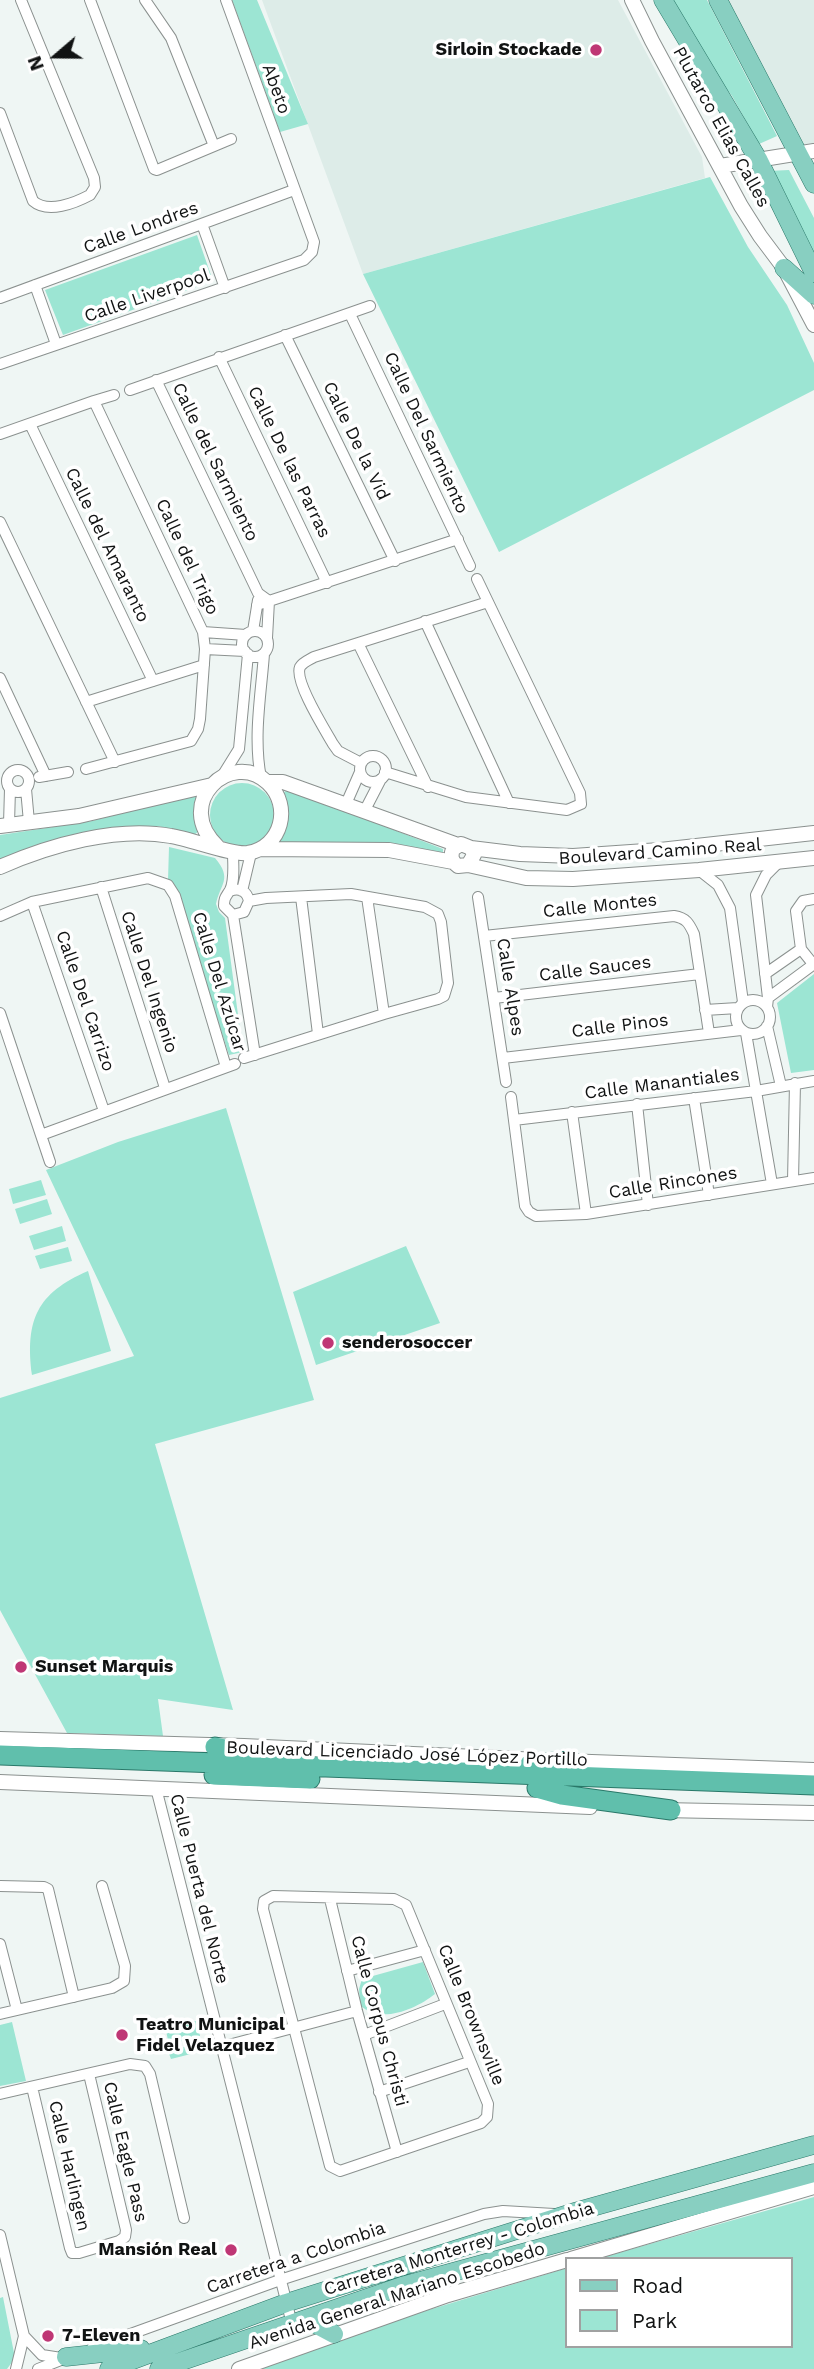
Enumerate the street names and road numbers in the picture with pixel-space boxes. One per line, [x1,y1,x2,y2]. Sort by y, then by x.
street label: Plutarco Elias Calles [668,43,774,211]
street label: Abeto [257,61,295,117]
street label: Calle Londres [81,197,201,259]
street label: Calle Liverpool [81,264,213,328]
street label: Calle Del Sarmiento [379,349,473,517]
street label: Calle De la Vid [318,378,394,504]
street label: Calle del Sarmiento [167,379,263,545]
street label: Calle De las Parras [243,383,335,541]
street label: Calle del Amaranto [60,464,154,626]
street label: Calle del Trigo [151,496,223,618]
street label: Boulevard Camino Real [558,834,762,870]
street label: Calle Montes [542,889,658,923]
street label: Calle Del Ingenio [116,908,182,1056]
street label: Calle Del Azúcar [187,909,251,1055]
street label: Calle Del Carrizo [51,928,119,1074]
street label: Calle Alpes [492,937,528,1037]
street label: Calle Sauces [538,951,652,987]
street label: Calle Pinos [570,1009,670,1043]
street label: Calle Manantiales [583,1064,741,1104]
street label: Calle Rincones [607,1162,739,1204]
street label: Boulevard Licenciado José López Portillo [226,1737,588,1771]
street label: Calle Puerta del Norte [165,1792,233,1986]
street label: Calle Corpus Christi [346,1933,412,2109]
street label: Calle Brownsville [433,1941,509,2089]
street label: Calle Eagle Pass [98,2080,152,2224]
street label: Calle Harlingen [43,2099,95,2233]
street label: Carretera Monterrey - Colombia [321,2198,597,2300]
street label: Carretera a Colombia [204,2217,388,2299]
street label: Avenida General Mariano Escobedo [246,2238,548,2354]

